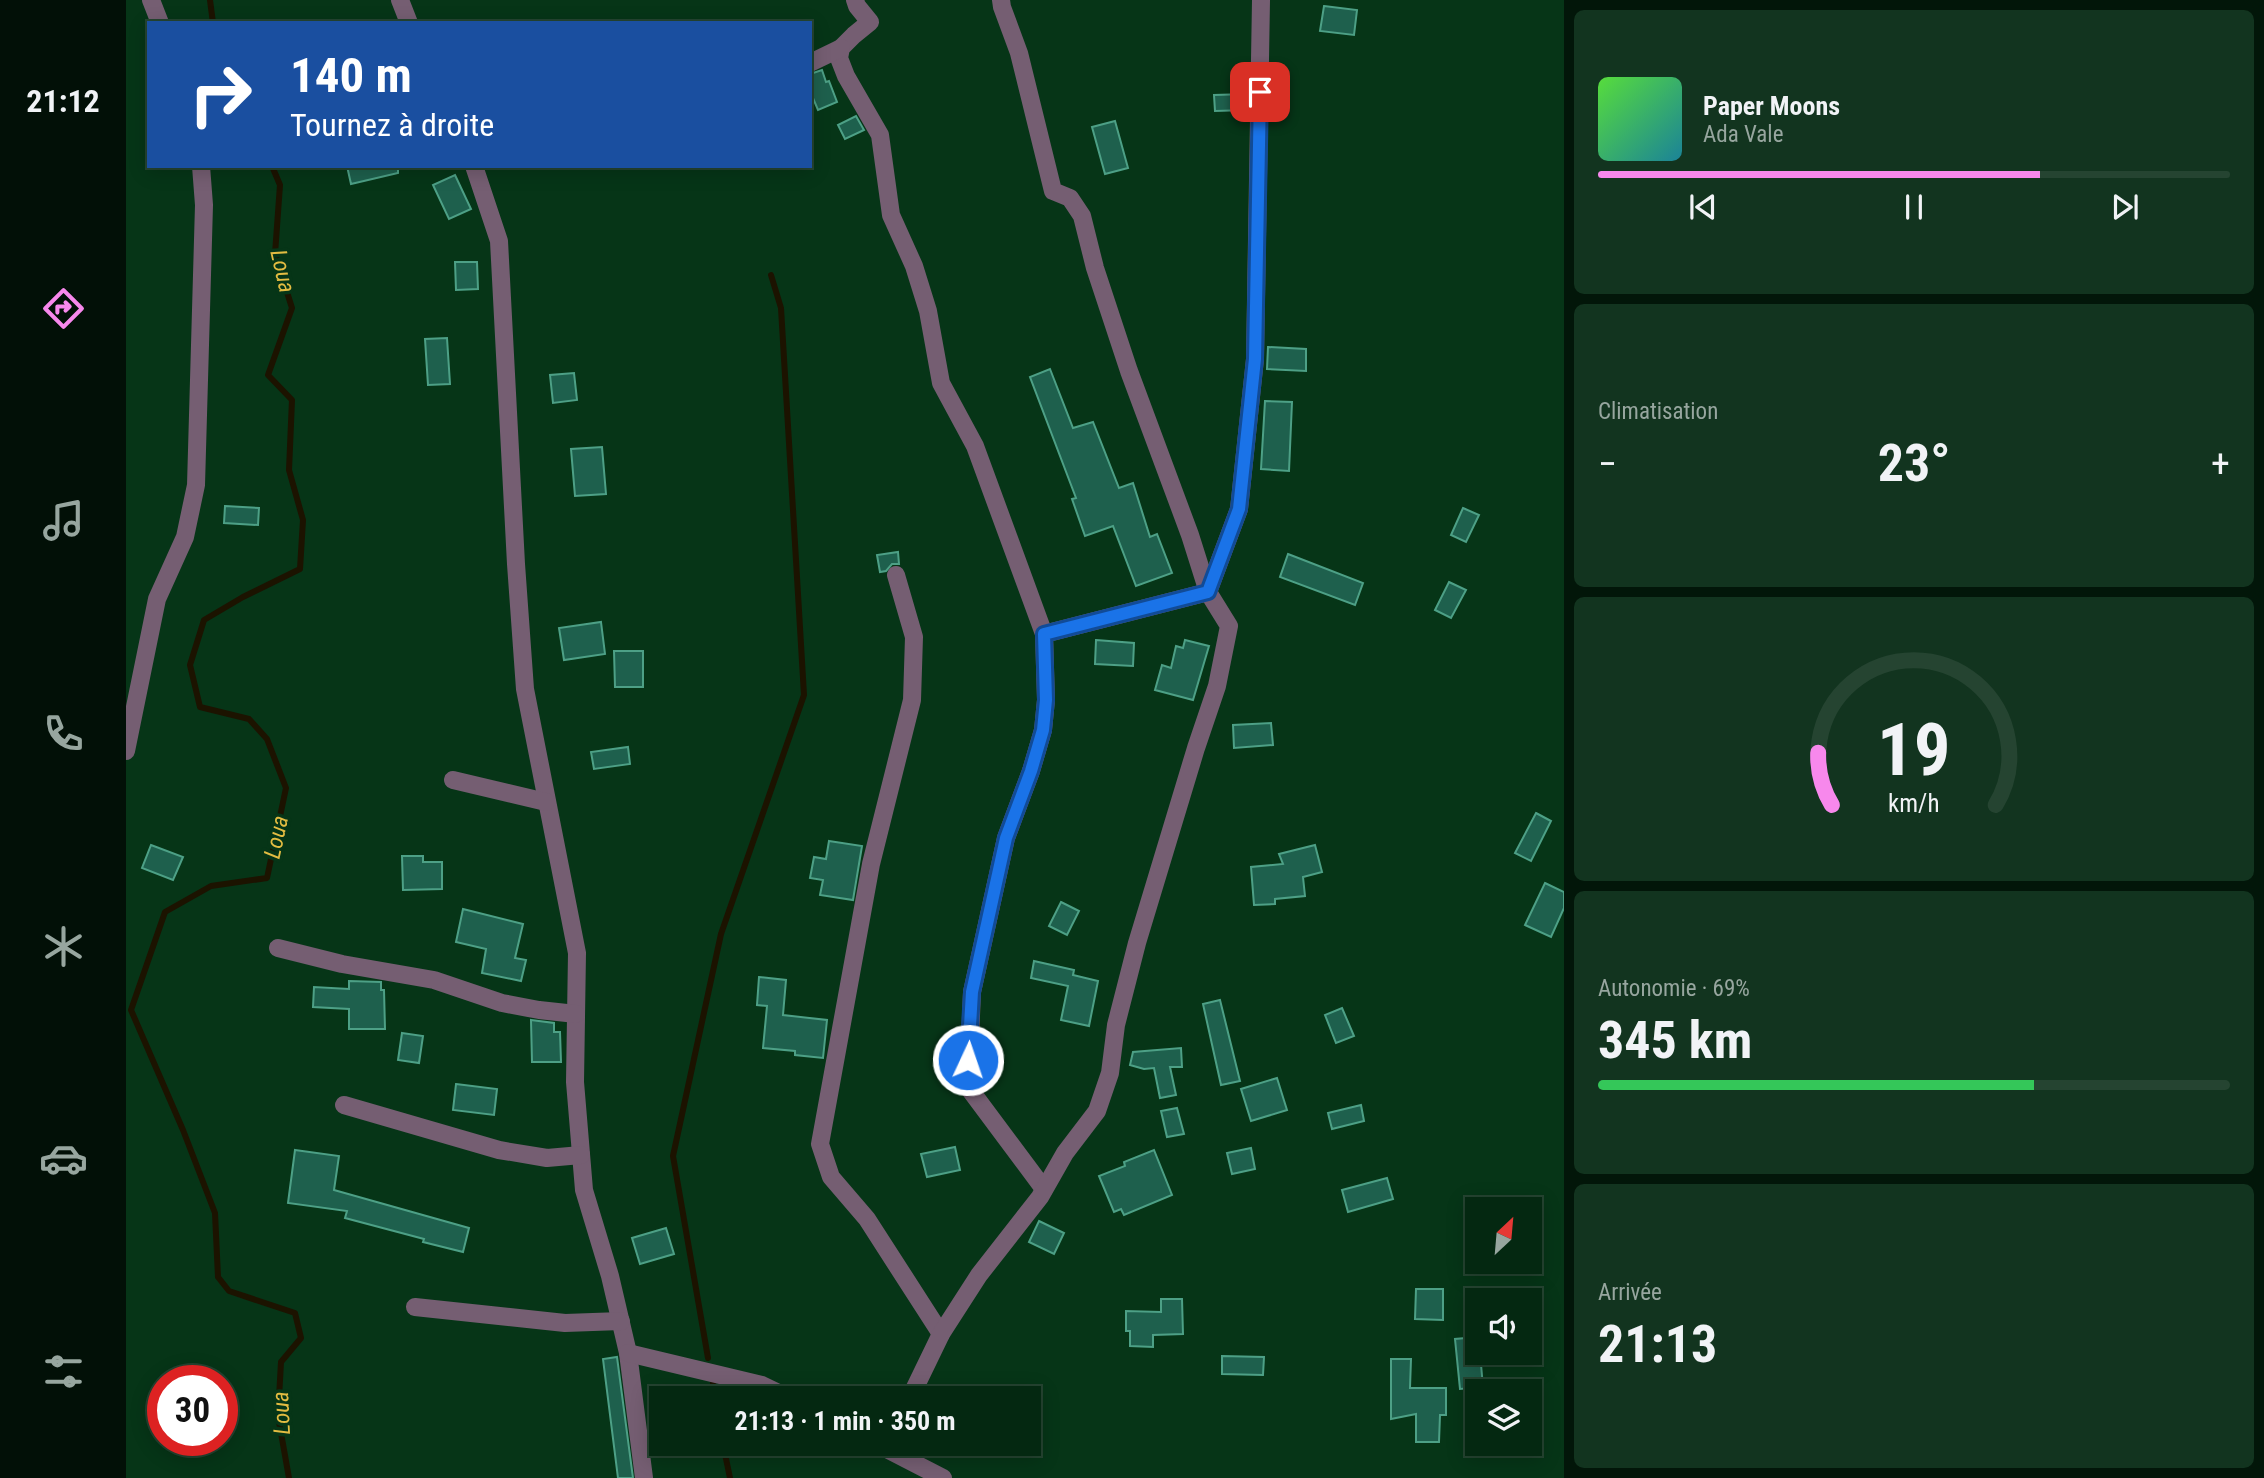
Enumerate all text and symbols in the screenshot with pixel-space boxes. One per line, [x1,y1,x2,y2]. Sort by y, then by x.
text: 140 m [290,47,412,104]
icon: right [175,49,266,140]
pin [1230,62,1290,122]
icon: arrive [1241,73,1279,111]
text: 21:12 [26,82,100,120]
text: Paper Moons [1703,91,1840,121]
text: Tournez à droite [290,106,494,144]
text: Ada Vale [1703,121,1783,148]
icon: previous [1684,188,1722,226]
icon: pause [1895,188,1933,226]
icon: next [2106,188,2144,226]
water label: Loua [264,247,301,295]
icon: directions [39,284,88,333]
text: Climatisation [1598,398,1718,425]
text: 23° [1878,433,1950,494]
text: − [1598,442,1617,486]
text: + [2211,442,2230,486]
icon: music [39,496,88,545]
text: 19 [1877,707,1951,793]
icon: phone [39,709,88,758]
text: km/h [1888,789,1940,818]
water label: Loua [259,813,294,861]
icon: climate [39,922,88,971]
text: Autonomie · 69% [1598,975,1750,1002]
text: 345 km [1598,1010,1752,1071]
position arrow [931,1023,1005,1097]
icon: car [39,1134,88,1183]
north arrow [1465,1197,1542,1274]
map controls [1465,1197,1542,1456]
text: Arrivée [1598,1279,1662,1306]
button: sound [1465,1288,1542,1365]
text: 21:13 [1598,1314,1717,1375]
icon: filters [39,1347,88,1396]
speed limit sign: 30 [147,1365,238,1456]
button: layers [1465,1379,1542,1456]
water label: Loua [267,1391,296,1435]
text: 21:13 · 1 min · 350 m [735,1406,955,1436]

